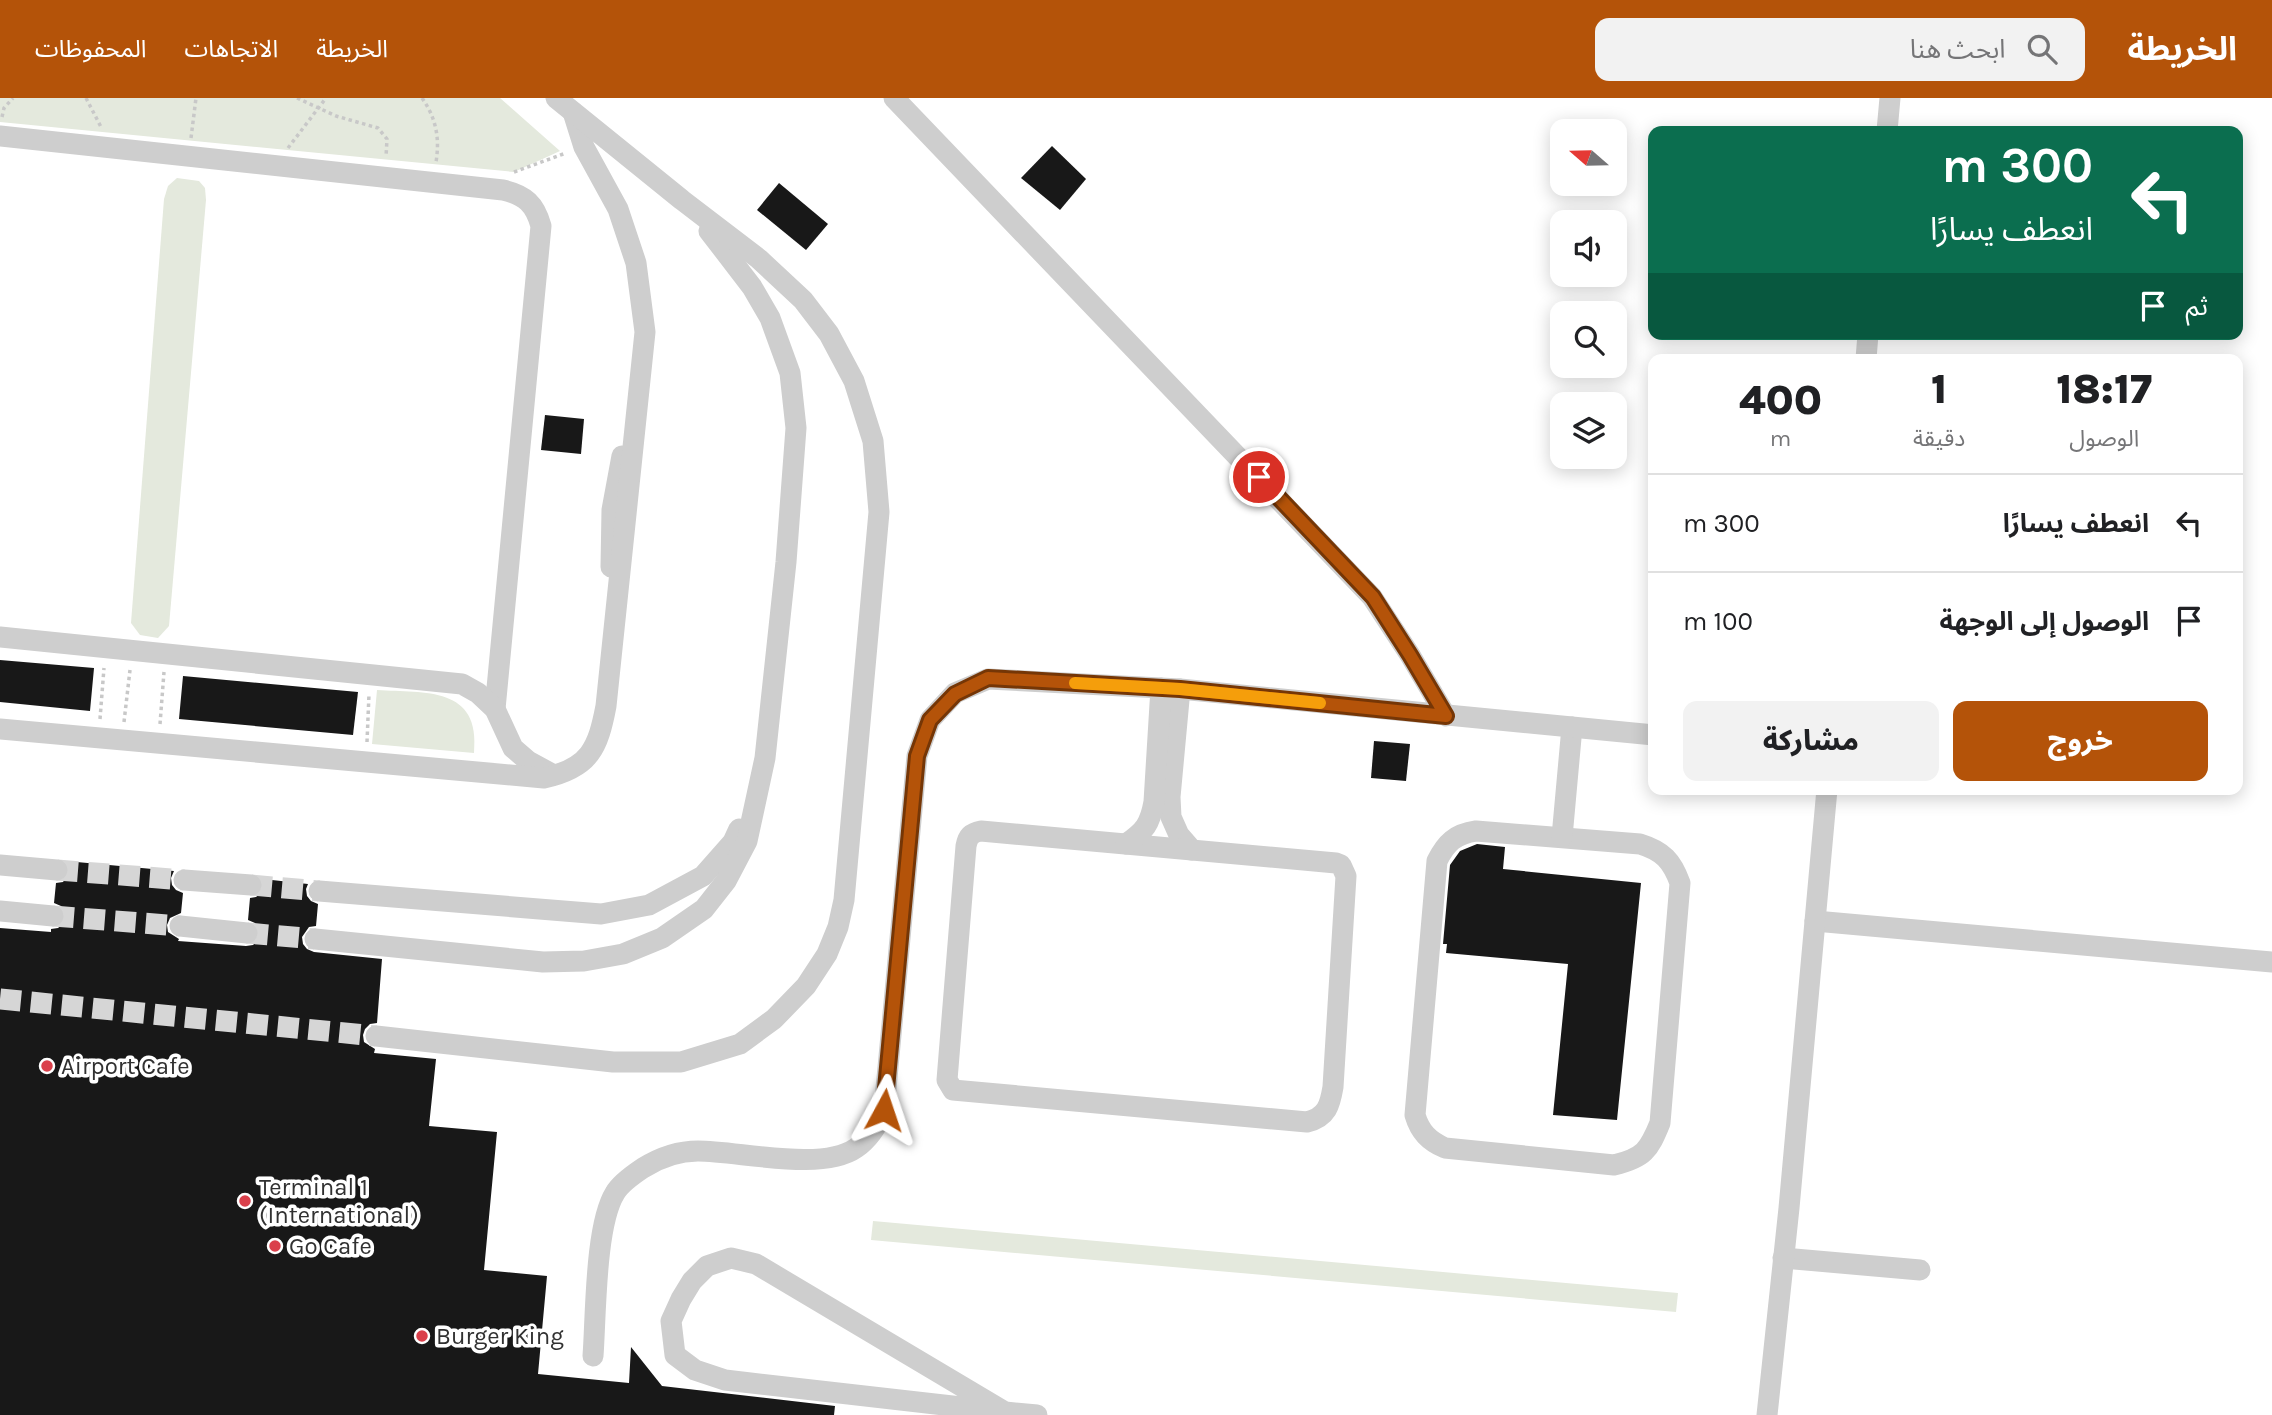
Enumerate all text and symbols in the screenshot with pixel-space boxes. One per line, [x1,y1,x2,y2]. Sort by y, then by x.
search box [1595,18,2085,81]
icon: search [2023,30,2061,68]
text: الخريطة [2127,30,2237,68]
text: ابحث هنا [1910,34,2005,65]
text: المحفوظات [35,35,146,63]
text: الاتجاهات [184,35,278,63]
text: الخريطة [316,35,388,63]
north arrow [1550,119,1628,196]
map controls [1550,119,1627,469]
text: 300 m [1942,137,2093,194]
icon: left [2117,154,2208,245]
button: sound [1550,210,1627,287]
text: انعطف يسارًا [1930,211,2093,248]
icon: arrive [2134,287,2172,325]
text: ثم [2186,291,2208,322]
button: search [1550,301,1627,378]
text: 1 [1931,364,1947,414]
text: 18:17 [2056,364,2152,414]
text: 400 [1739,375,1822,425]
button: layers [1550,392,1627,469]
text: m [1770,425,1791,452]
text: دقيقة [1913,425,1965,452]
text: الوصول [2069,425,2139,452]
pin [1229,447,1289,507]
icon: arrive [1240,458,1278,496]
icon: left [2170,504,2208,542]
text: 300 m [1683,508,1760,539]
text: انعطف يسارًا [2003,508,2149,539]
icon: arrive [2170,602,2208,640]
text: 100 m [1683,606,1753,637]
text: الوصول إلى الوجهة [1940,606,2149,637]
button: مشاركة [1683,701,1939,781]
button: خروج [1953,701,2208,781]
place label: Airport Cafe [61,1052,190,1080]
marker: Airport Cafe [39,1058,55,1074]
position arrow [847,1073,921,1147]
place label: Terminal 1 (International) [259,1173,419,1229]
marker: Terminal 1 (International) [237,1193,253,1209]
place label: Go Cafe [289,1232,372,1260]
marker: Go Cafe [267,1238,283,1254]
place label: Burger King [436,1322,564,1350]
marker: Burger King [414,1328,430,1344]

